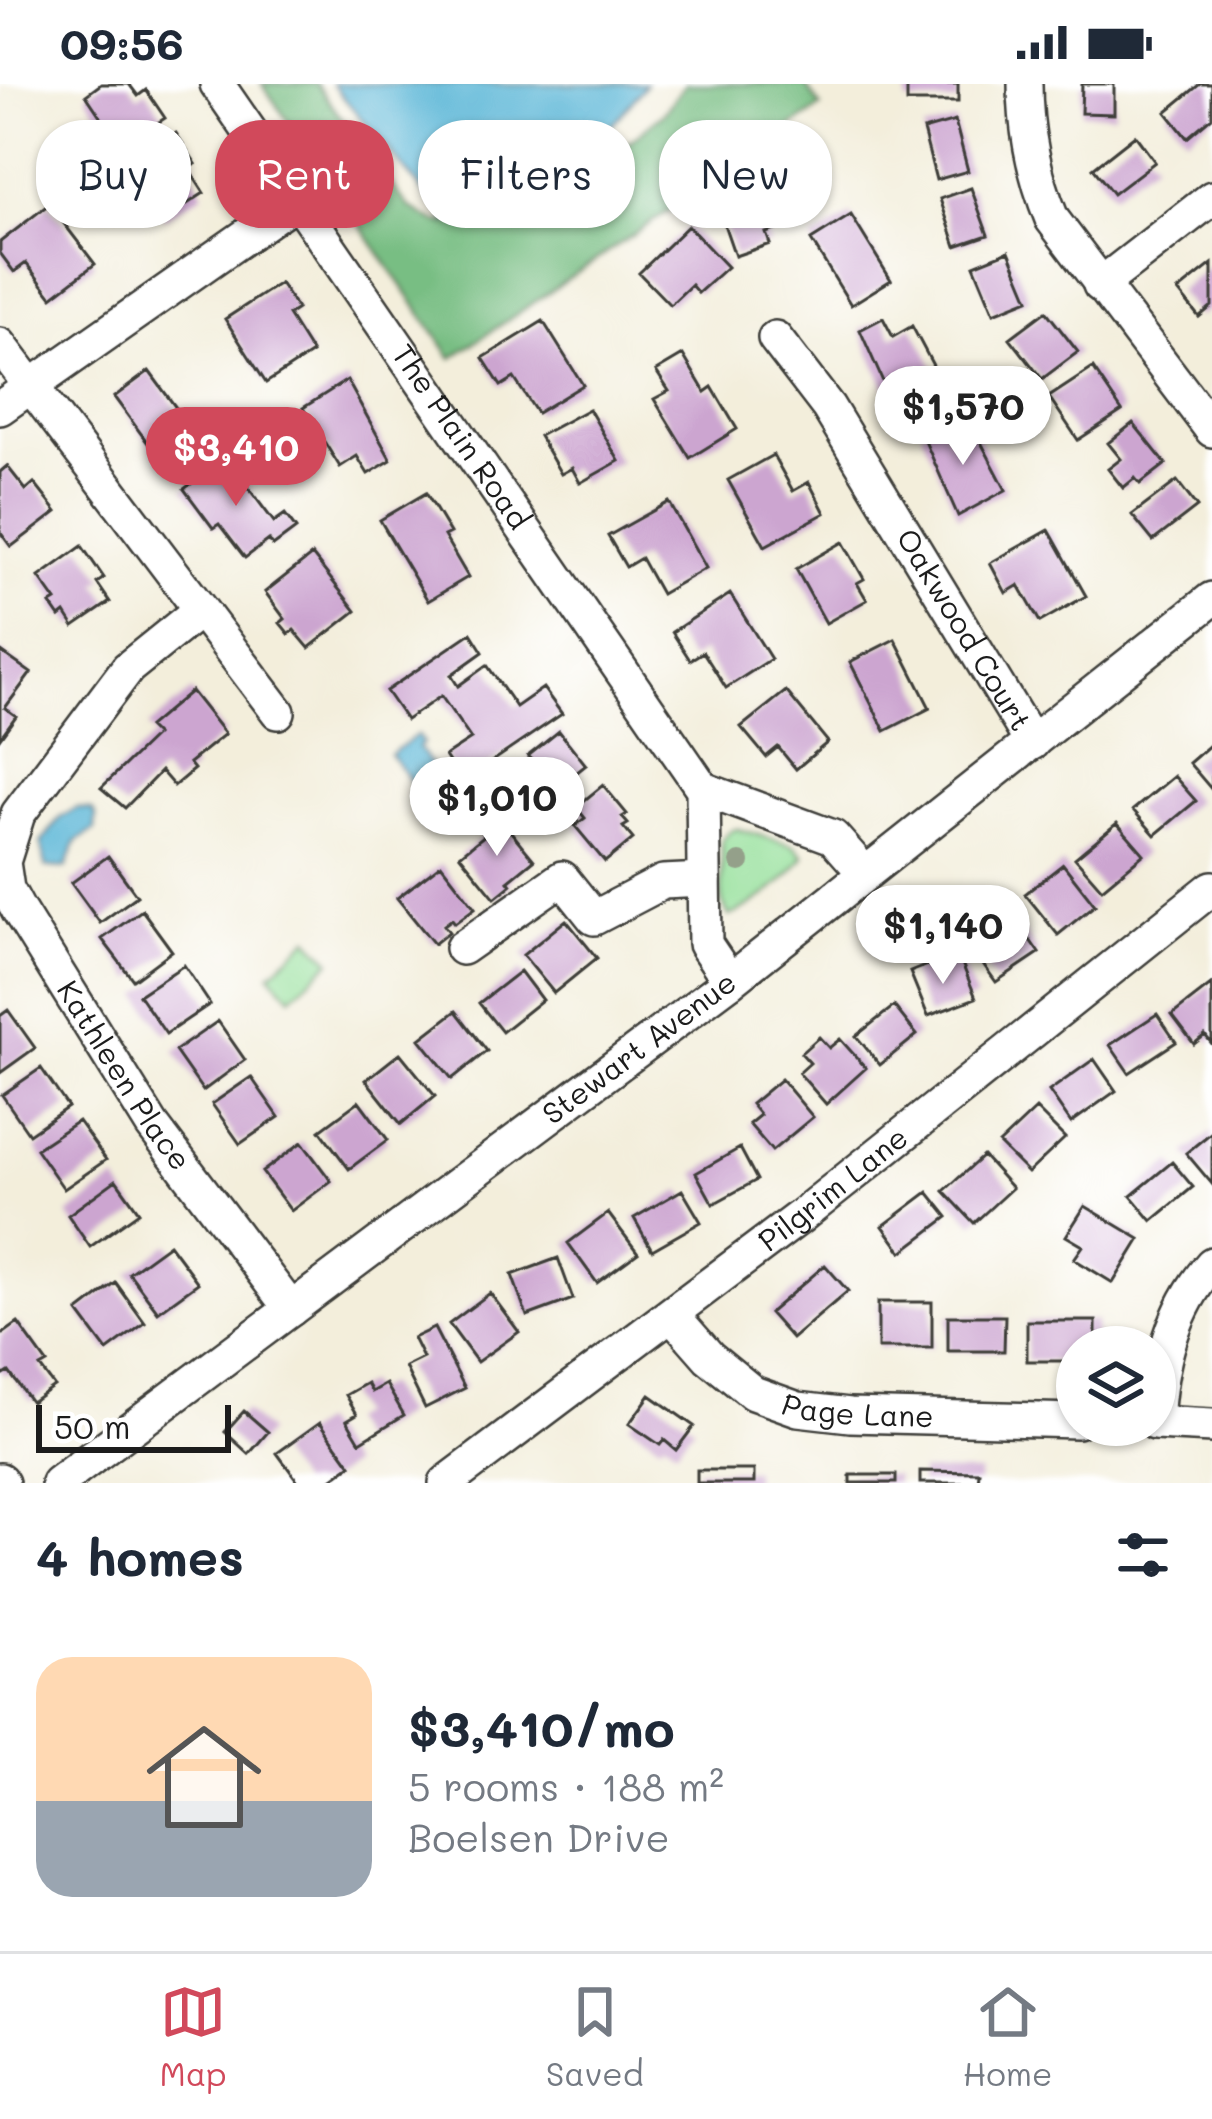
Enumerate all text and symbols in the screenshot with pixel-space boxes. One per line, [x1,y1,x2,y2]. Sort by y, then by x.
text: 09:56 [60,13,184,71]
chip: Buy [36,120,191,228]
chip: Rent [215,120,394,228]
chip: Filters [418,120,635,228]
chip: New [659,120,832,228]
street label: The Plain Road [384,336,540,537]
pin: $1,570 [865,366,1061,468]
text: $1,570 [902,379,1024,430]
pin: $3,410 [138,407,334,509]
text: $3,410 [173,420,299,471]
street label: Oakwood Court [888,520,1042,738]
pin: $1,010 [399,757,595,859]
text: $1,010 [437,770,557,821]
pin: $1,140 [845,885,1041,987]
text: $1,140 [883,898,1003,949]
street label: Stewart Avenue [533,961,743,1132]
street label: Kathleen Place [49,972,201,1178]
street label: Pilgrim Lane [749,1117,915,1259]
map controls [1056,1326,1176,1446]
button: layers [1056,1326,1176,1446]
street label: Page Lane [777,1383,934,1435]
scale bar [36,1399,231,1452]
text: 50 m [54,1404,130,1447]
text: 4 homes [36,1522,244,1589]
icon: filters [1110,1522,1176,1588]
text: $3,410/mo [408,1693,675,1760]
icon: home [132,1705,276,1849]
text: 5 rooms · 188 m² [408,1760,724,1811]
text: Boelsen Drive [408,1811,670,1862]
tab: Map [159,1979,227,2094]
tab: Saved [546,1979,644,2094]
tab: Home [963,1979,1052,2094]

